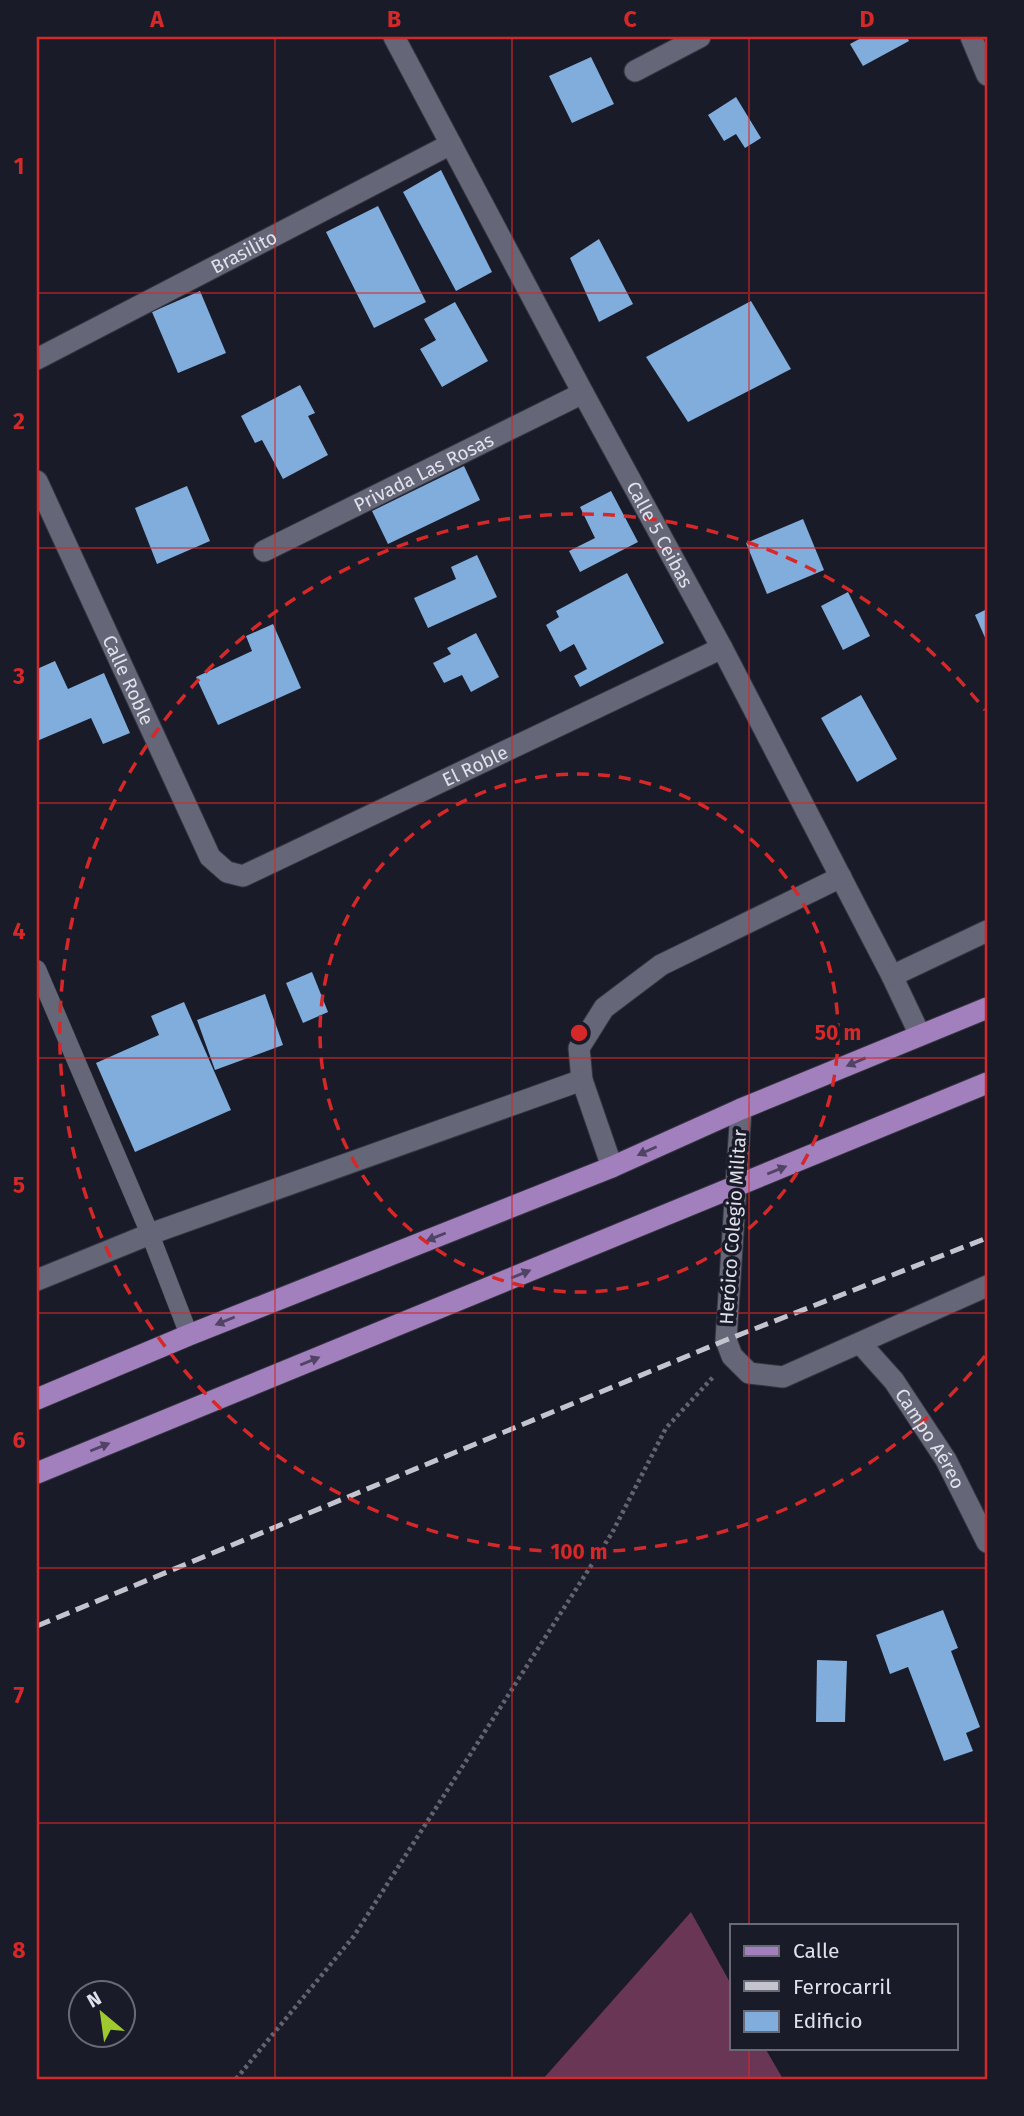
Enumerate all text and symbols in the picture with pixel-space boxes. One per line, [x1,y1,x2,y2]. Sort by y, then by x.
text: A [149,5,164,33]
text: B [387,5,401,33]
text: C [623,5,637,33]
text: D [860,5,875,33]
text: 1 [14,152,24,180]
street label: Brasilito [207,225,281,278]
text: 2 [13,407,25,435]
street label: Privada Las Rosas [350,428,497,516]
street label: Calle 5 Ceibas [622,477,698,592]
street label: Calle Roble [98,631,159,729]
text: 3 [12,662,25,690]
street label: El Roble [438,740,512,791]
text: 4 [13,917,26,945]
text: 50 m [815,1020,861,1046]
centre of rings [567,1021,591,1045]
one-way arrow [845,1056,866,1067]
street label: Heróico Colegio Militar [715,1128,751,1325]
one-way arrow [637,1145,657,1157]
one-way arrow [766,1164,787,1175]
text: 5 [13,1171,25,1199]
one-way arrow [426,1231,447,1242]
one-way arrow [511,1269,532,1280]
one-way arrow [214,1315,235,1326]
one-way arrow [300,1355,321,1366]
street label: Campo Aéreo [890,1384,970,1492]
text: 6 [13,1426,26,1454]
one-way arrow [90,1442,111,1453]
text: 100 m [550,1539,608,1565]
text: 7 [14,1681,25,1709]
legend [730,1924,958,2050]
text: 8 [12,1936,26,1964]
text: Calle [793,1938,839,1964]
text: Ferrocarril [793,1974,891,2000]
north arrow [66,1980,136,2050]
text: N [83,1986,105,2013]
text: Edificio [793,2008,863,2034]

